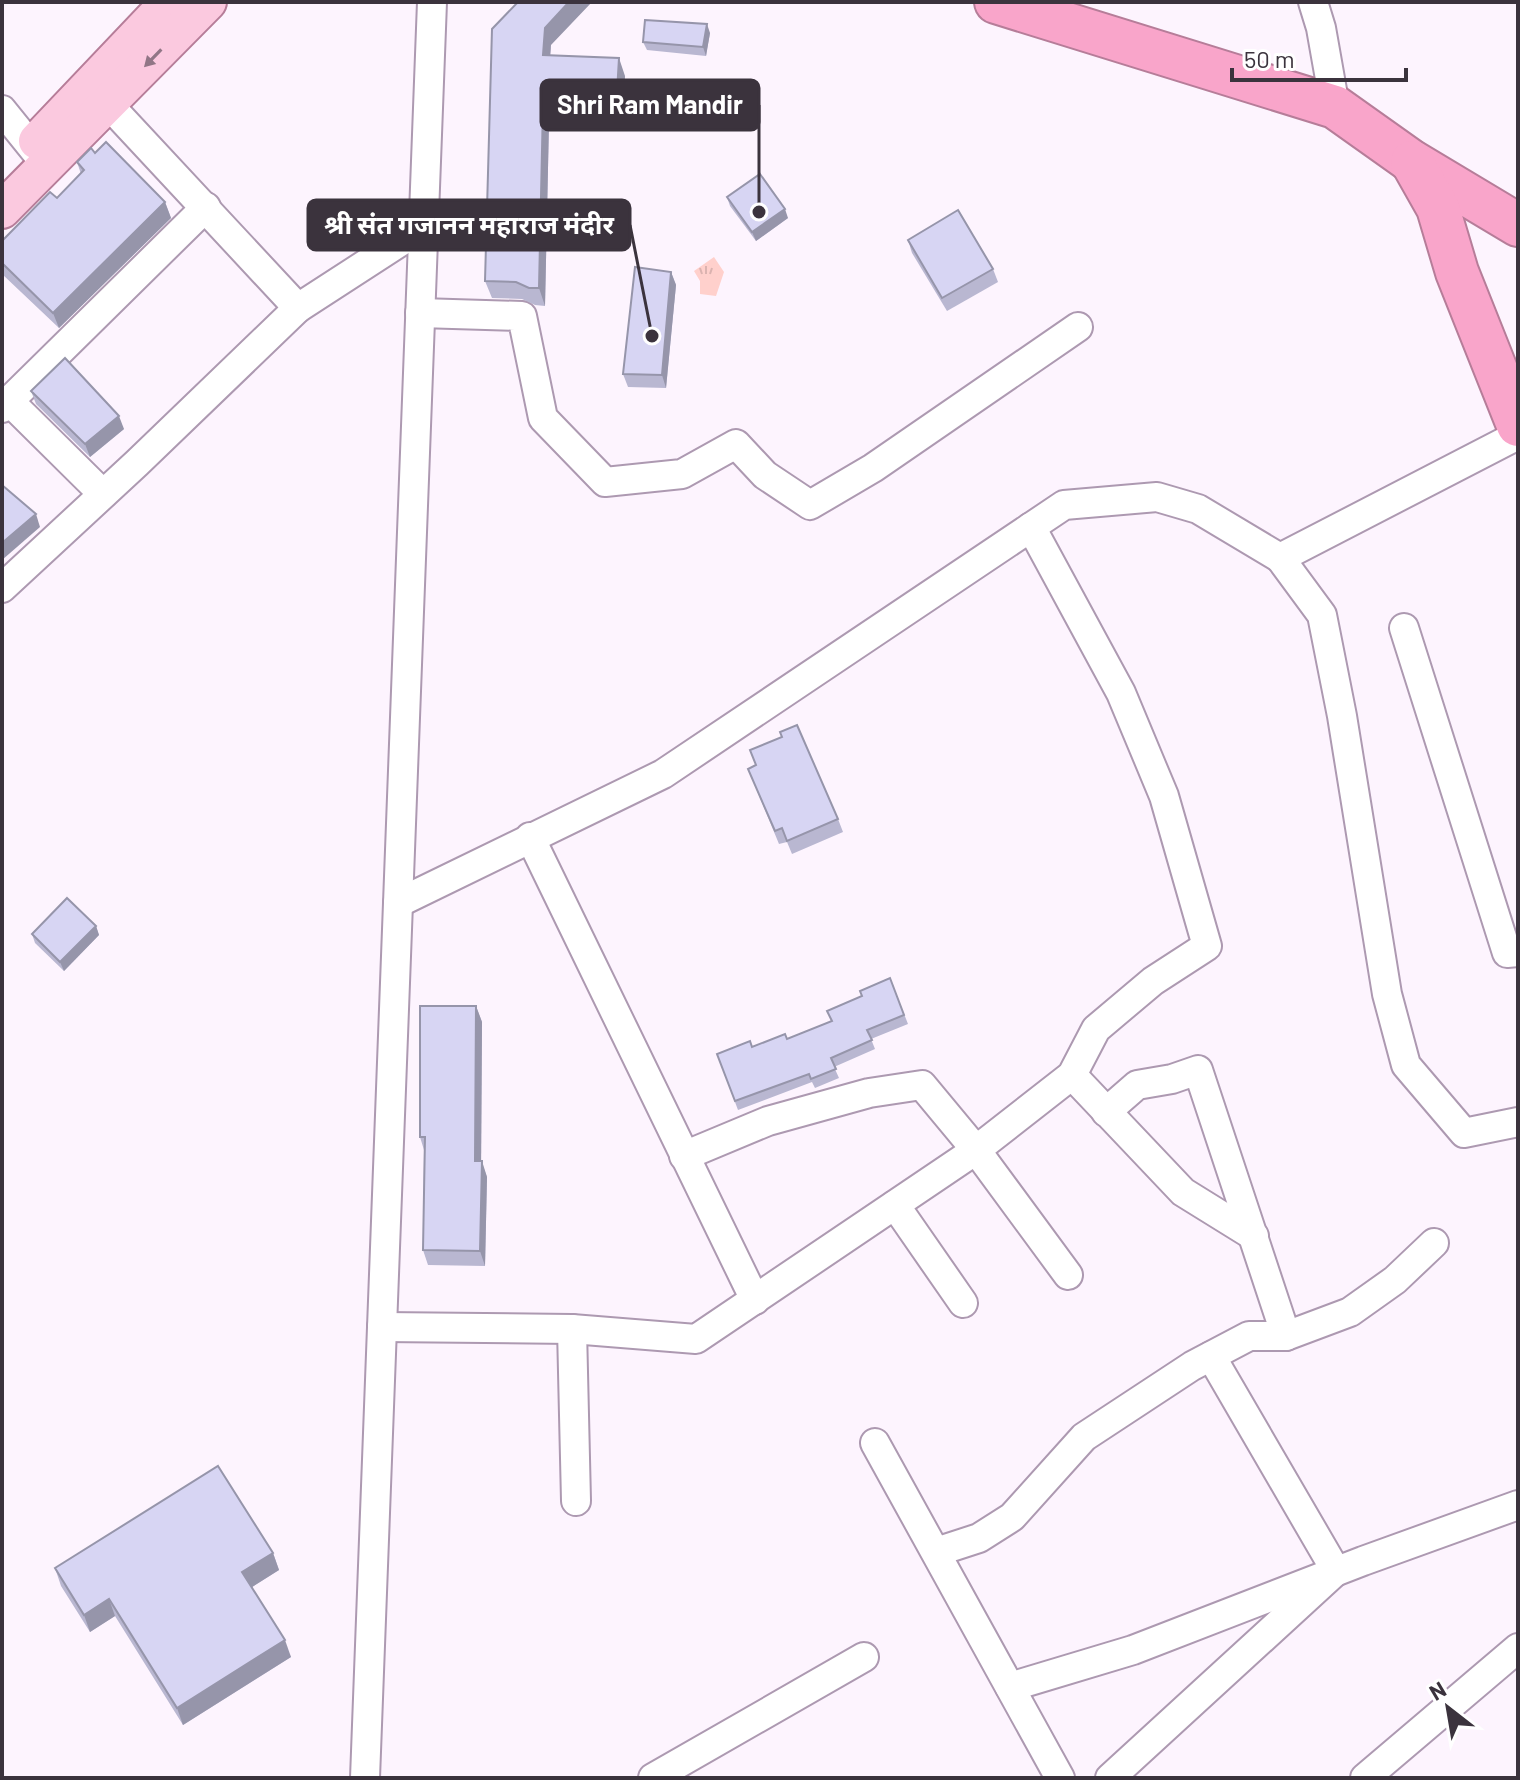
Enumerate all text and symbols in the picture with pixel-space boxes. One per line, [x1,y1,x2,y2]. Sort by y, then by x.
scale bar [1232,32,1406,82]
text: 50 m [1244,44,1295,73]
one-way arrow [145,48,163,67]
callout: Shri Ram Mandir [541,80,759,130]
text: Shri Ram Mandir [557,88,743,119]
callout: श्री संंत गजानन महाराज मंदीर [308,200,630,250]
text: श्री संंत गजानन महाराज मंदीर [324,208,614,239]
north arrow [1408,1668,1488,1748]
text: N [1424,1675,1450,1705]

